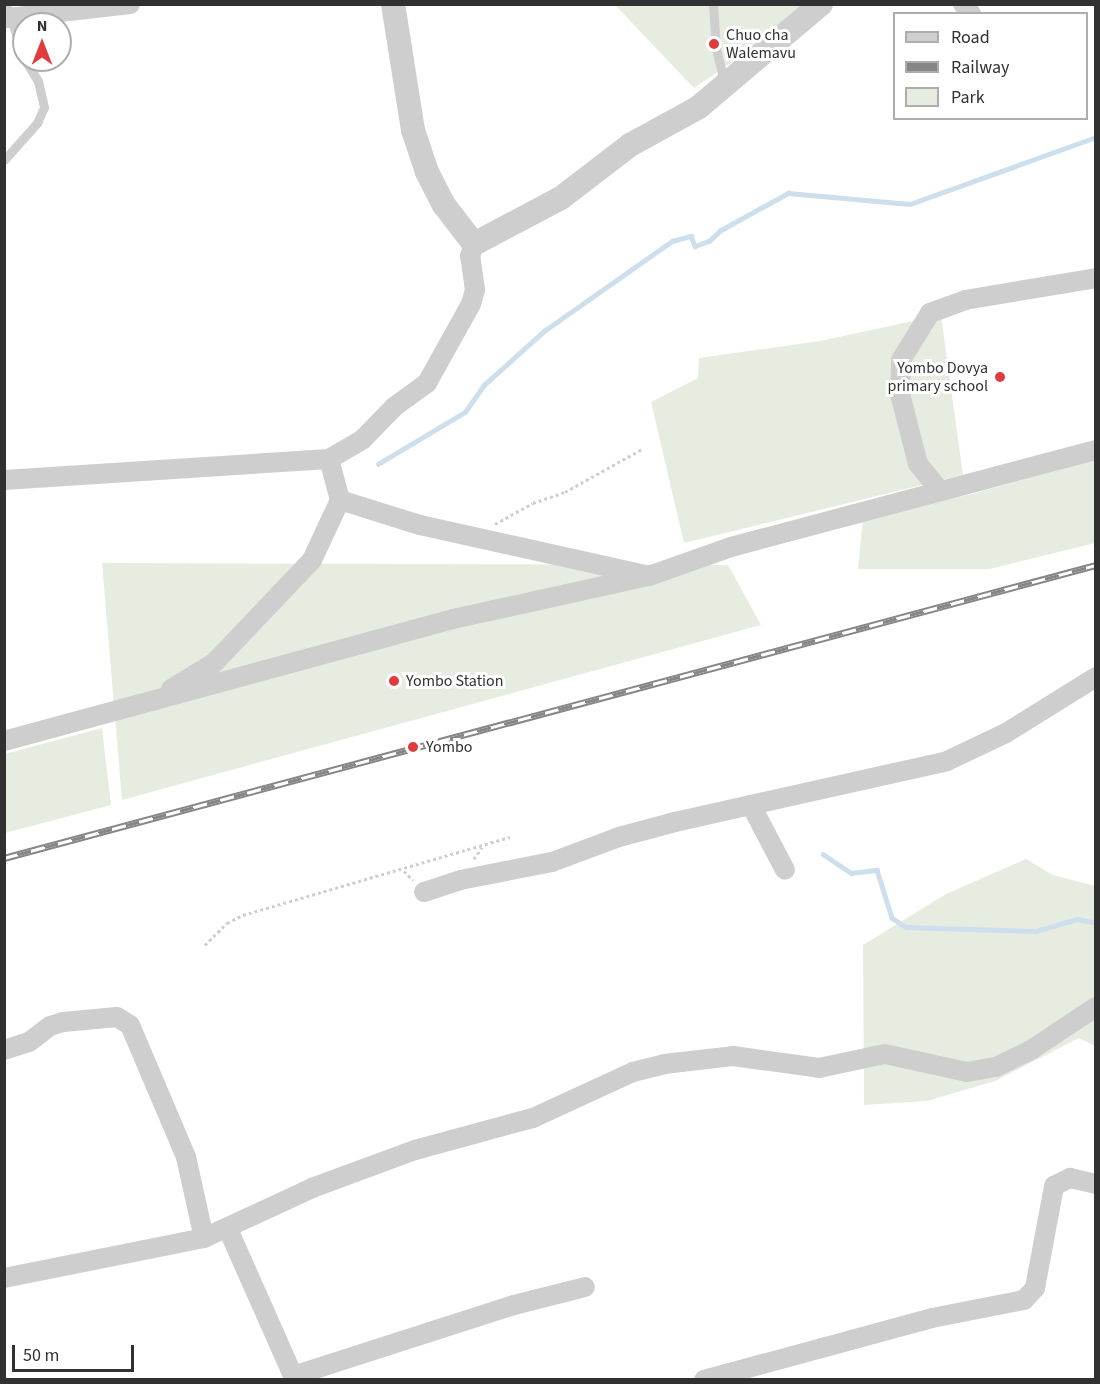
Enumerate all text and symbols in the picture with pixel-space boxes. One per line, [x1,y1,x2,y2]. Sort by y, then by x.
north arrow [12,12,72,72]
legend [893,12,1088,120]
text: N [37,15,47,37]
place label: Chuo cha Walemavu [726,25,796,63]
text: Road [951,25,990,50]
marker: Chuo cha Walemavu [707,37,721,51]
text: Railway [951,55,1010,80]
text: Park [951,85,985,110]
place label: Yombo Dovya primary school [888,358,988,396]
marker: Yombo Dovya primary school [993,370,1007,384]
place label: Yombo Station [406,671,503,691]
marker: Yombo Station [387,674,401,688]
place label: Yombo [426,737,472,757]
marker: Yombo [404,738,422,756]
scale bar [15,1333,136,1371]
text: 50 m [23,1343,59,1368]

